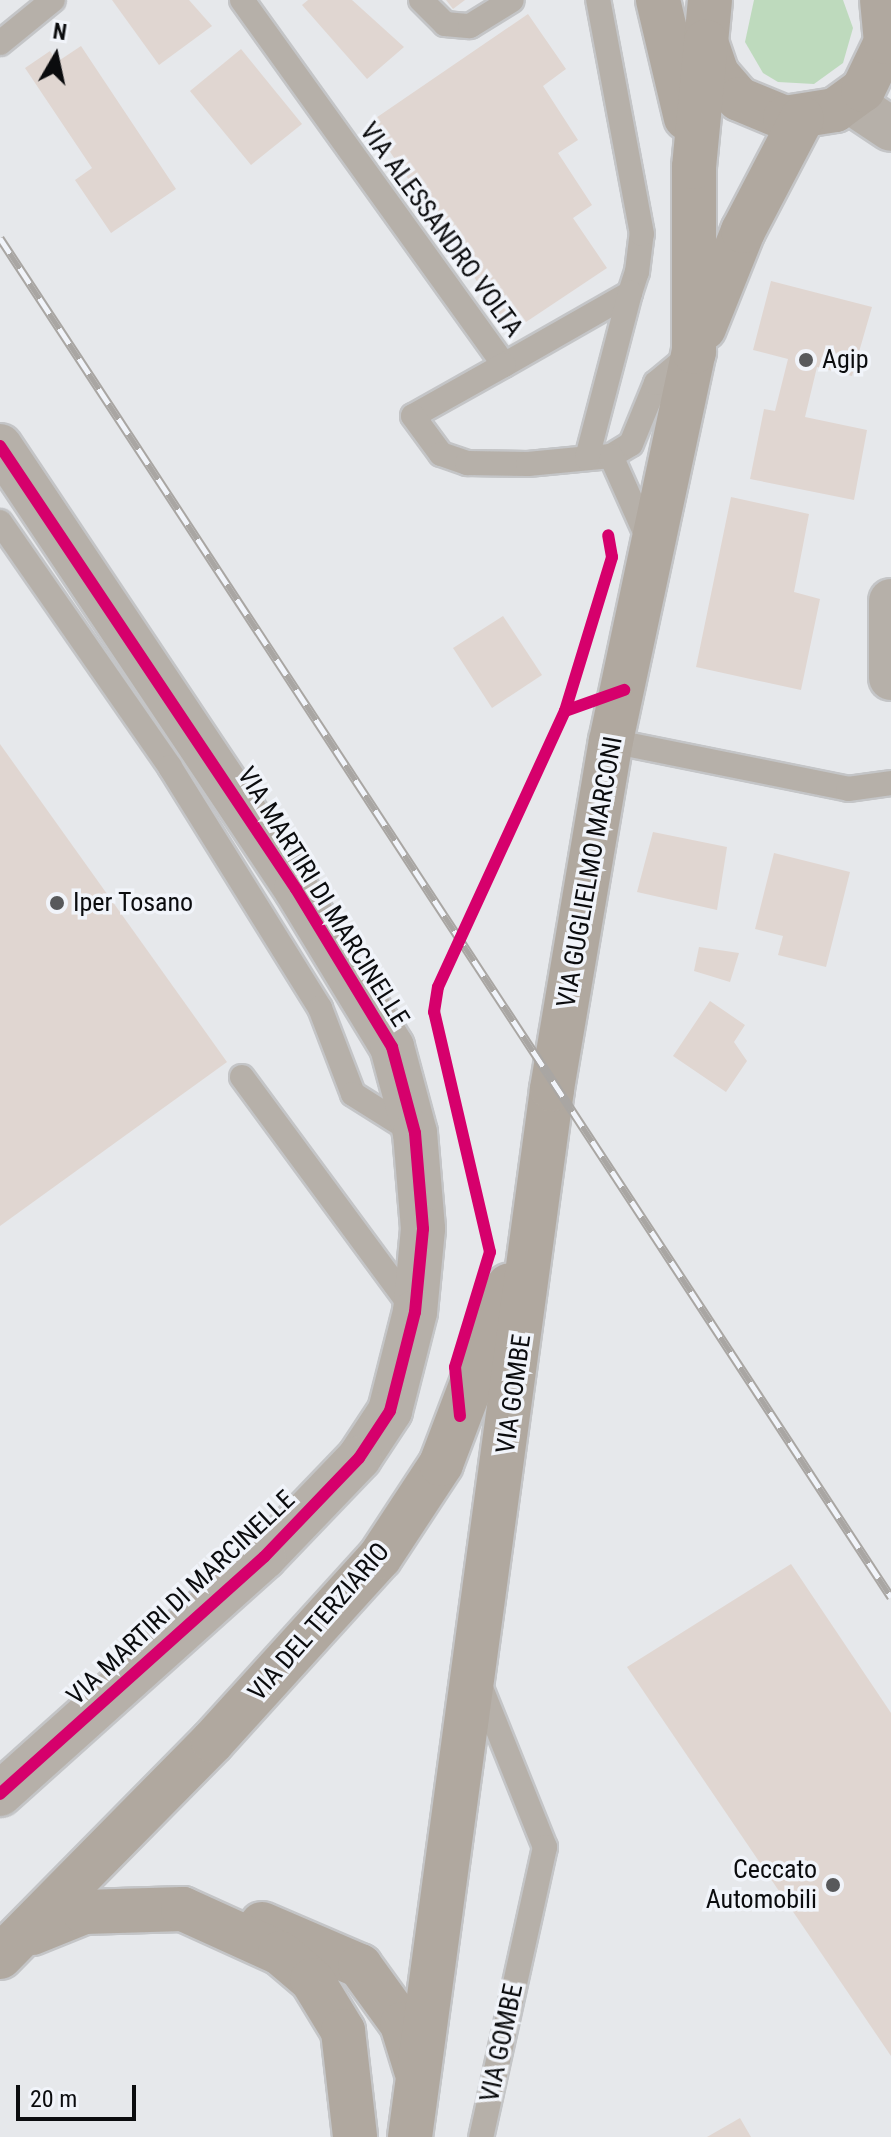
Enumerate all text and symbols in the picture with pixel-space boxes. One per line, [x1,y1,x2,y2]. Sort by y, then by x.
north arrow [16,16,96,96]
text: N [51,18,68,45]
street label: VIA ALESSANDRO VOLTA [353,117,529,343]
place label: Agip [822,344,869,376]
marker: Agip [797,351,815,369]
street label: VIA GUGLIELMO MARCONI [551,734,629,1010]
street label: VIA MARTIRI DI MARCINELLE [230,761,416,1033]
place label: Iper Tosano [73,887,194,919]
marker: Iper Tosano [48,894,66,912]
street label: VIA GOMBE [490,1332,538,1456]
street label: VIA MARTIRI DI MARCINELLE [61,1484,301,1712]
street label: VIA DEL TERZIARIO [242,1536,396,1708]
place label: Ceccato Automobili [706,1854,817,1916]
marker: Ceccato Automobili [824,1876,842,1894]
street label: VIA GOMBE [474,1981,530,2105]
scale bar [20,2069,140,2119]
text: 20 m [30,2085,77,2113]

